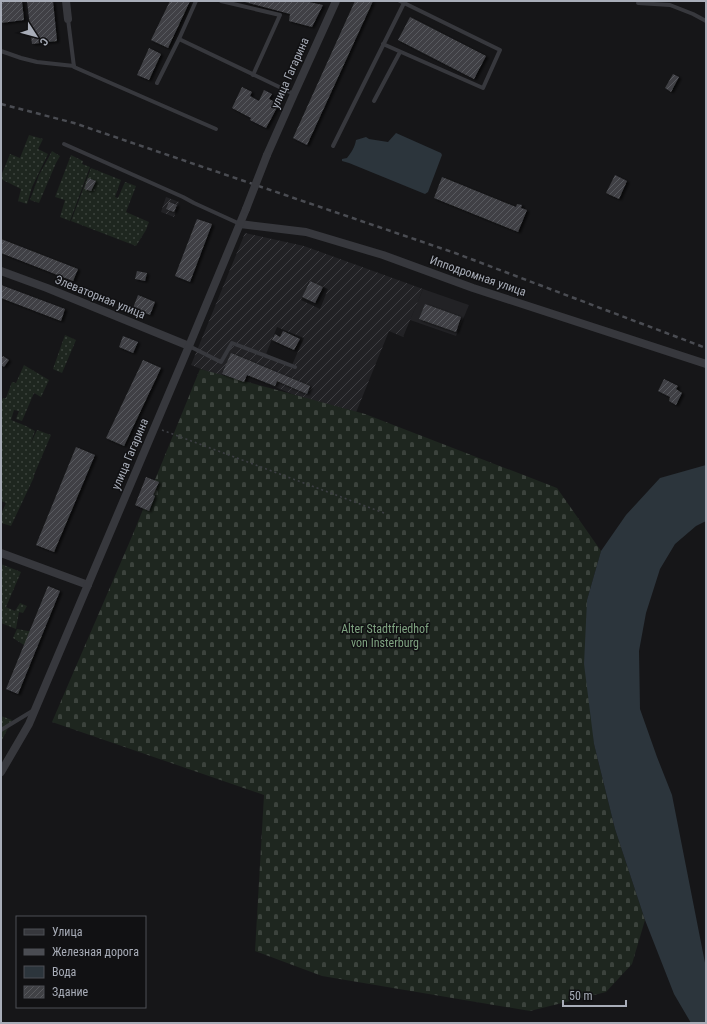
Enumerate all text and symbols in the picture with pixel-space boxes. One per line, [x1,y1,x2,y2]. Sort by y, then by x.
north arrow [16,16,56,56]
text: С [37,35,51,48]
street label: улица Гагарина [268,35,312,111]
street label: Ипподромная улица [428,253,528,299]
street label: Элеваторная улица [53,272,148,322]
street label: улица Гагарина [109,416,151,492]
park label: Alter Stadtfriedhof von Insterburg [341,622,429,650]
legend [16,916,146,1008]
text: Улица [52,925,83,939]
text: Железная дорога [52,945,139,959]
text: Вода [52,965,77,979]
scale bar [563,982,626,1008]
text: Здание [52,985,89,999]
text: 50 m [569,989,593,1003]

